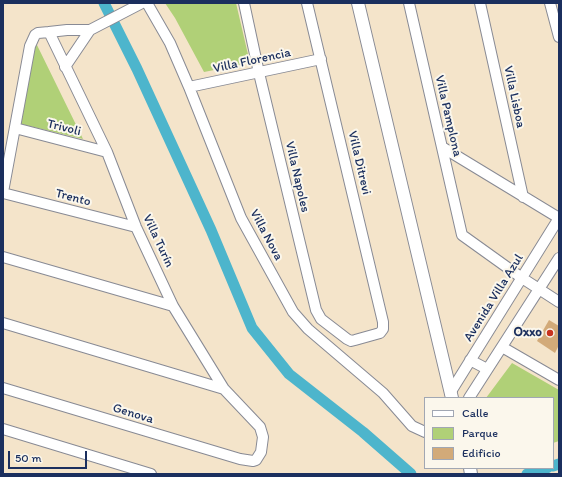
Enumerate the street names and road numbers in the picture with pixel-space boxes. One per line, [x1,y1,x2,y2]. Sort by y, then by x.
street label: Villa Florencia [212,45,292,77]
street label: Villa Lisboa [500,64,528,130]
street label: Villa Pamplona [431,74,465,158]
street label: Trivoli [45,116,83,140]
street label: Villa Ditrevi [344,130,374,196]
street label: Villa Napoles [281,140,313,214]
street label: Trento [54,186,92,210]
street label: Villa Nova [246,207,286,263]
street label: Villa Turín [139,212,177,270]
street label: Avenida Villa Azul [461,251,527,345]
street label: Genova [111,400,155,428]

